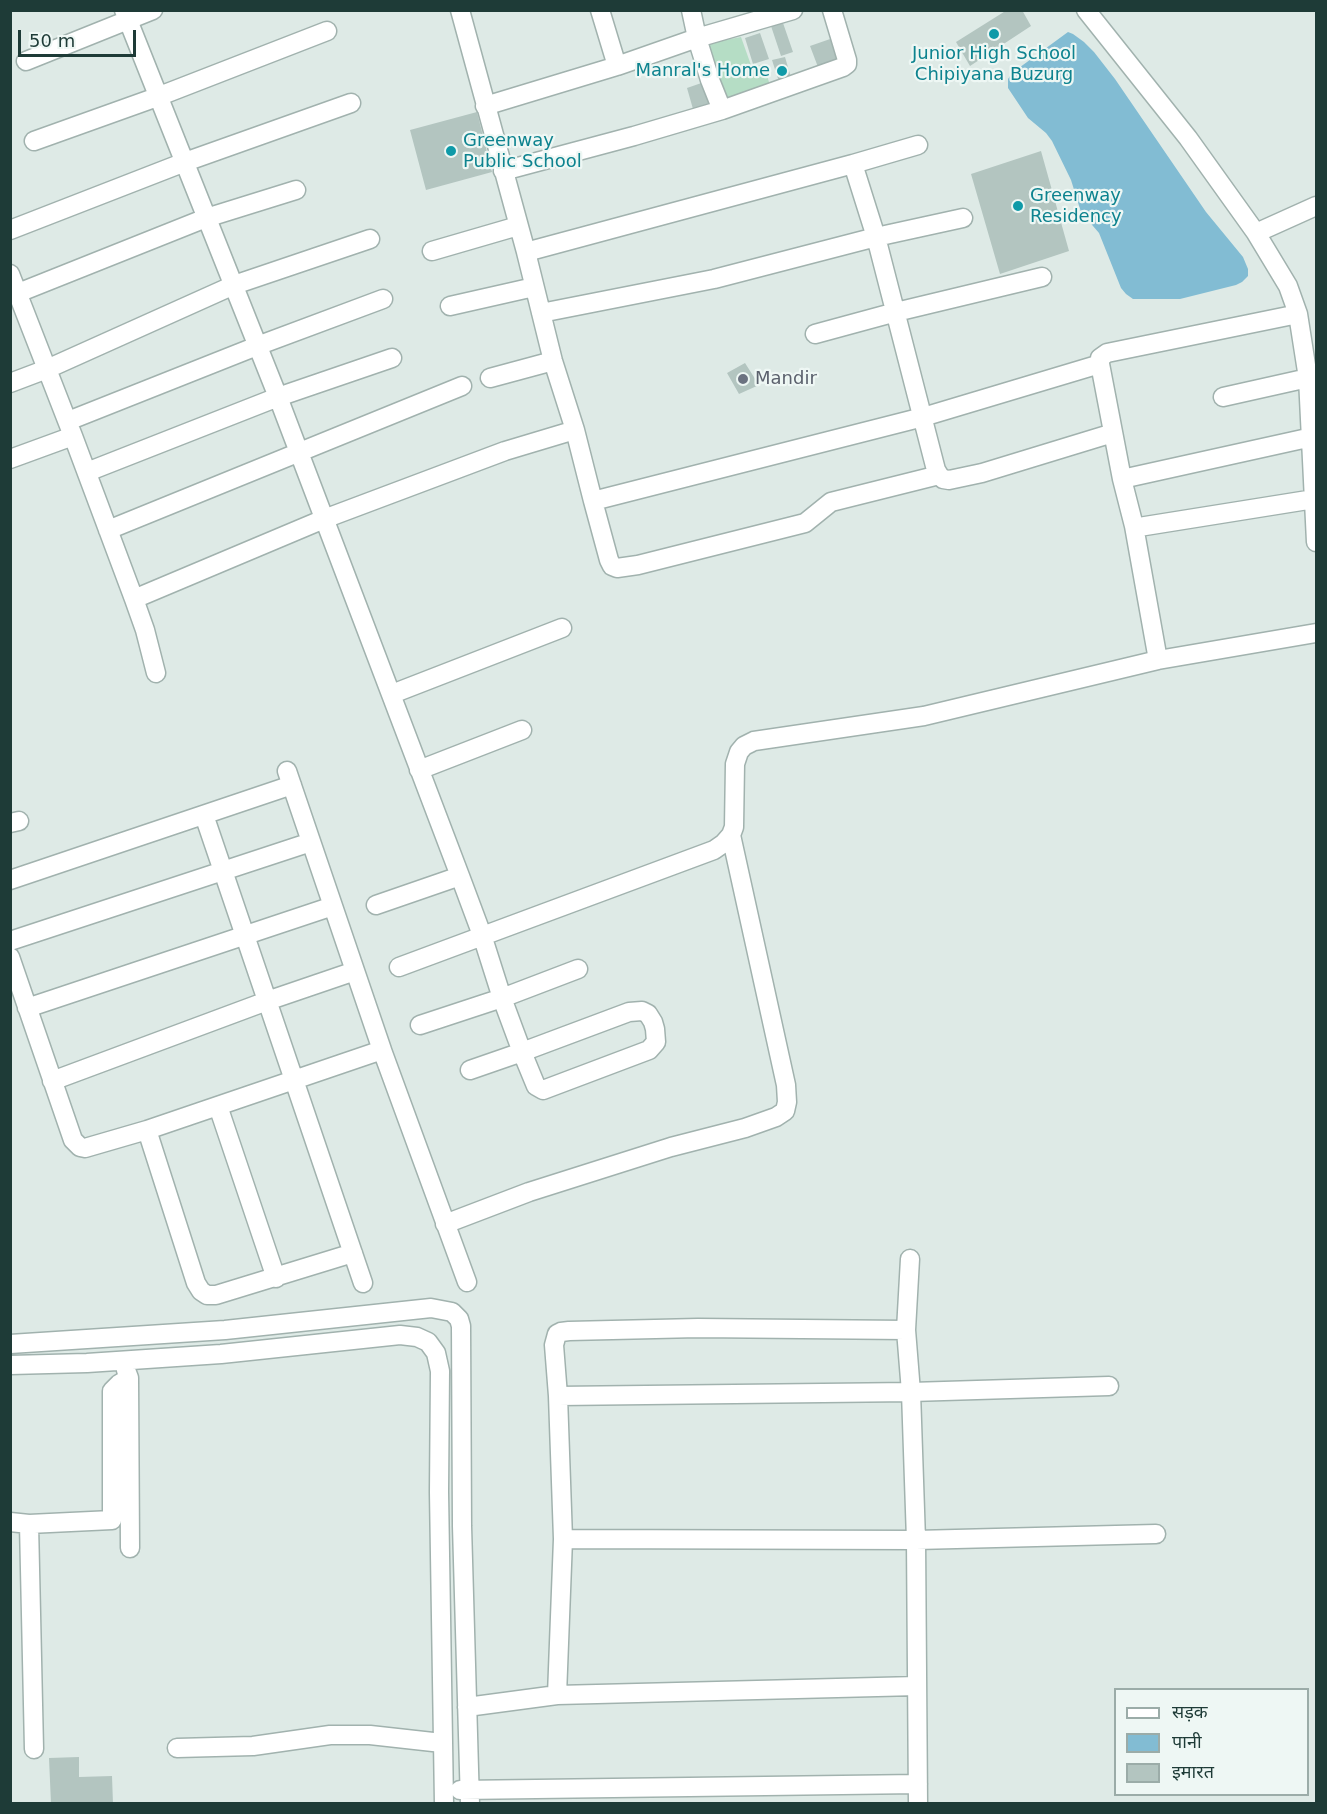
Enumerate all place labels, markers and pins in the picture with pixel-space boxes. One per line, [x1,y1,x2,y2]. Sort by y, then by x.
marker: Junior High School Chipiyana Buzurg [987,27,1001,41]
place label: Junior High School Chipiyana Buzurg [912,43,1076,86]
place label: Manral's Home [635,60,770,82]
marker: Manral's Home [775,64,789,78]
place label: Greenway Public School [463,130,582,172]
marker: Greenway Public School [444,144,458,158]
place label: Greenway Residency [1030,185,1122,228]
marker: Greenway Residency [1011,199,1025,213]
place label: Mandir [755,368,817,390]
marker: Mandir [736,372,750,386]

